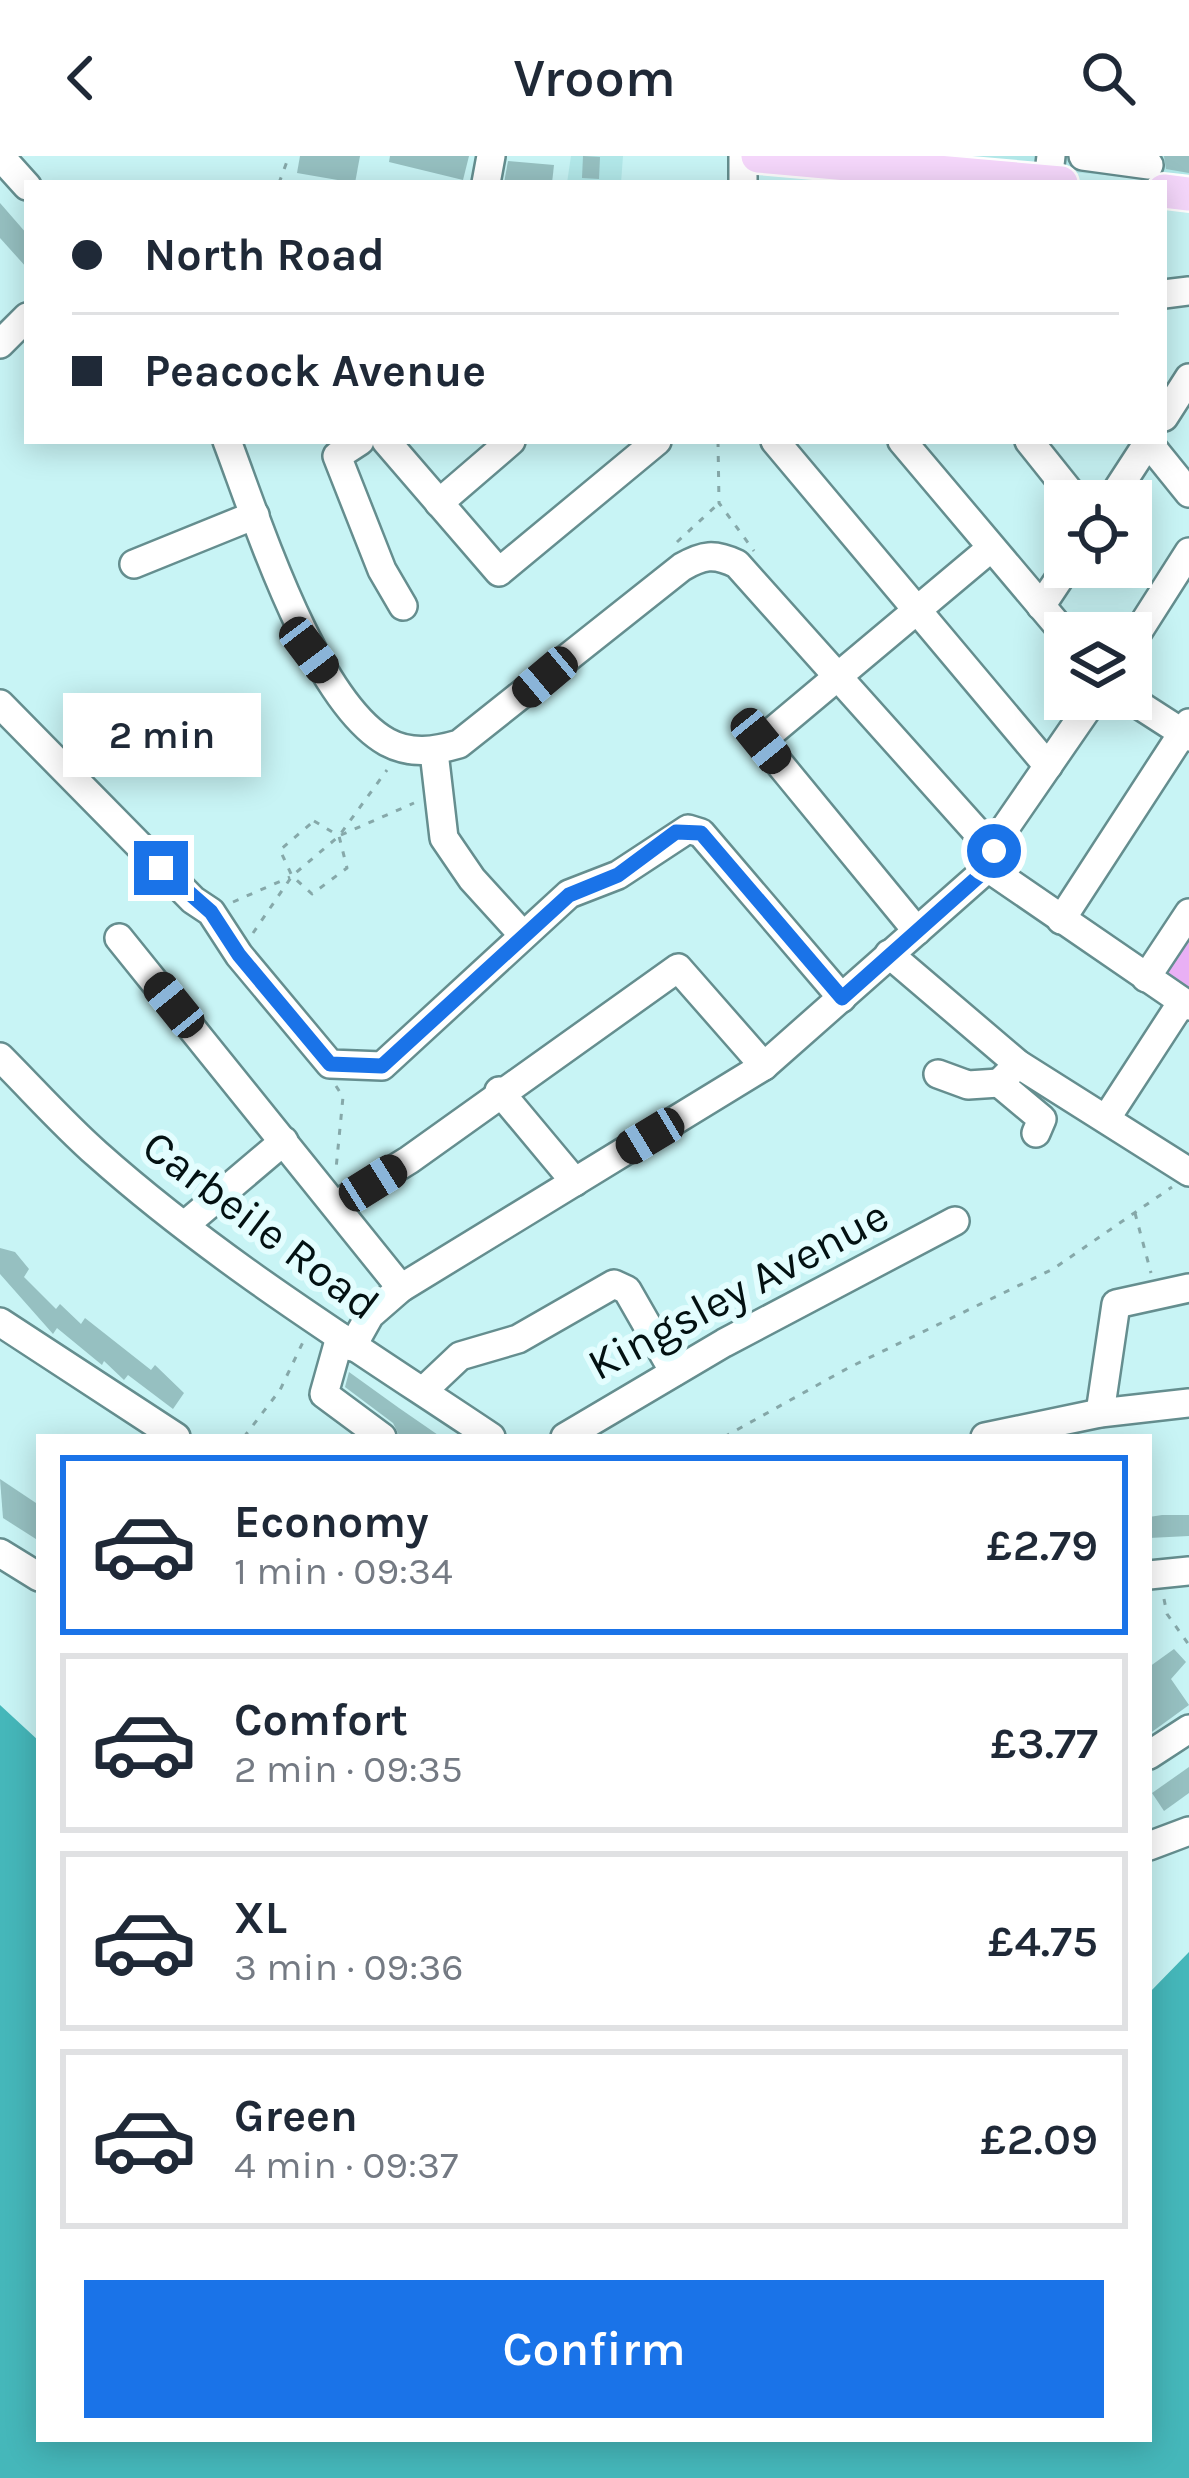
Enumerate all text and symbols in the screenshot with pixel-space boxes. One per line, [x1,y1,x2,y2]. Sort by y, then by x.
icon: back [48,45,114,111]
icon: search [1075,45,1141,111]
text: Vroom [513,46,676,110]
text: North Road [144,229,385,281]
text: Peacock Avenue [144,345,486,397]
map controls [1044,480,1152,720]
button: locate [1044,480,1152,588]
car [273,610,345,690]
button: layers [1044,612,1152,720]
car [506,640,584,714]
callout: 2 min [62,694,260,778]
car [724,702,798,780]
text: 2 min [109,712,215,758]
route start [967,824,1021,878]
route end [134,841,188,895]
car [137,966,211,1044]
car [610,1102,690,1170]
street label: Carbeile Road [133,1119,389,1331]
car [333,1149,413,1217]
street label: Kingsley Avenue [579,1189,897,1392]
icon: car [90,1491,198,1599]
text: Economy [234,1496,429,1548]
text: £2.79 [986,1519,1098,1571]
text: 1 min · 09:34 [234,1548,453,1594]
icon: car [90,1689,198,1797]
text: Comfort [234,1694,408,1746]
text: £3.77 [990,1717,1098,1769]
text: 2 min · 09:35 [234,1746,463,1792]
icon: car [90,1887,198,1995]
text: XL [234,1892,287,1944]
text: £4.75 [988,1915,1098,1967]
text: 3 min · 09:36 [234,1944,464,1990]
icon: car [90,2085,198,2193]
text: Green [234,2090,358,2142]
text: £2.09 [980,2113,1098,2165]
text: 4 min · 09:37 [234,2142,458,2188]
button: Confirm [84,2280,1104,2418]

